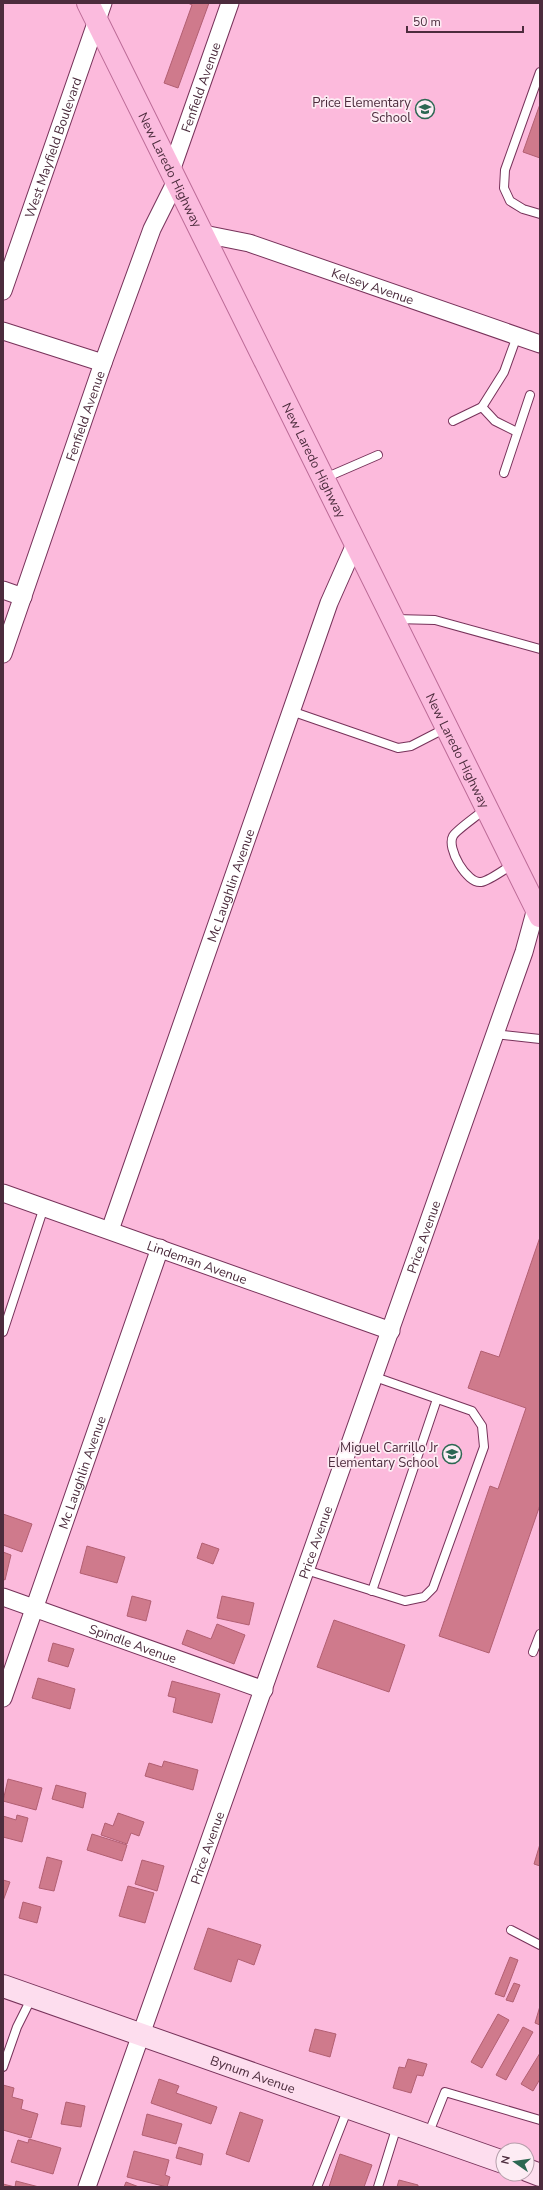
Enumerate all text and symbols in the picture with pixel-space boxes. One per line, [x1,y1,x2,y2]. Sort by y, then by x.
scale bar [407,8,523,34]
text: 50 m [413,14,441,30]
street label: Fenfield Avenue [177,40,226,135]
street label: West Mayfield Boulevard [21,75,87,221]
place label: Price Elementary School [312,94,411,127]
school or university icon: Price Elementary School [414,98,436,120]
street label: New Laredo Highway [133,109,206,231]
street label: Kelsey Avenue [329,264,416,310]
street label: Fenfield Avenue [62,368,110,464]
street label: New Laredo Highway [277,400,350,521]
street label: New Laredo Highway [421,690,493,812]
street label: Mc Laughlin Avenue [203,827,259,945]
street label: Price Avenue [403,1198,445,1276]
street label: Lindeman Avenue [144,1237,249,1289]
street label: Mc Laughlin Avenue [55,1414,111,1532]
place label: Miguel Carrillo Jr Elementary School [328,1439,438,1472]
school or university icon: Miguel Carrillo Jr Elementary School [441,1443,463,1465]
street label: Price Avenue [295,1504,337,1581]
street label: Spindle Avenue [86,1620,179,1668]
street label: Price Avenue [187,1809,229,1887]
street label: Bynum Avenue [208,2052,298,2098]
north arrow [495,2142,535,2182]
text: N [498,2154,514,2166]

